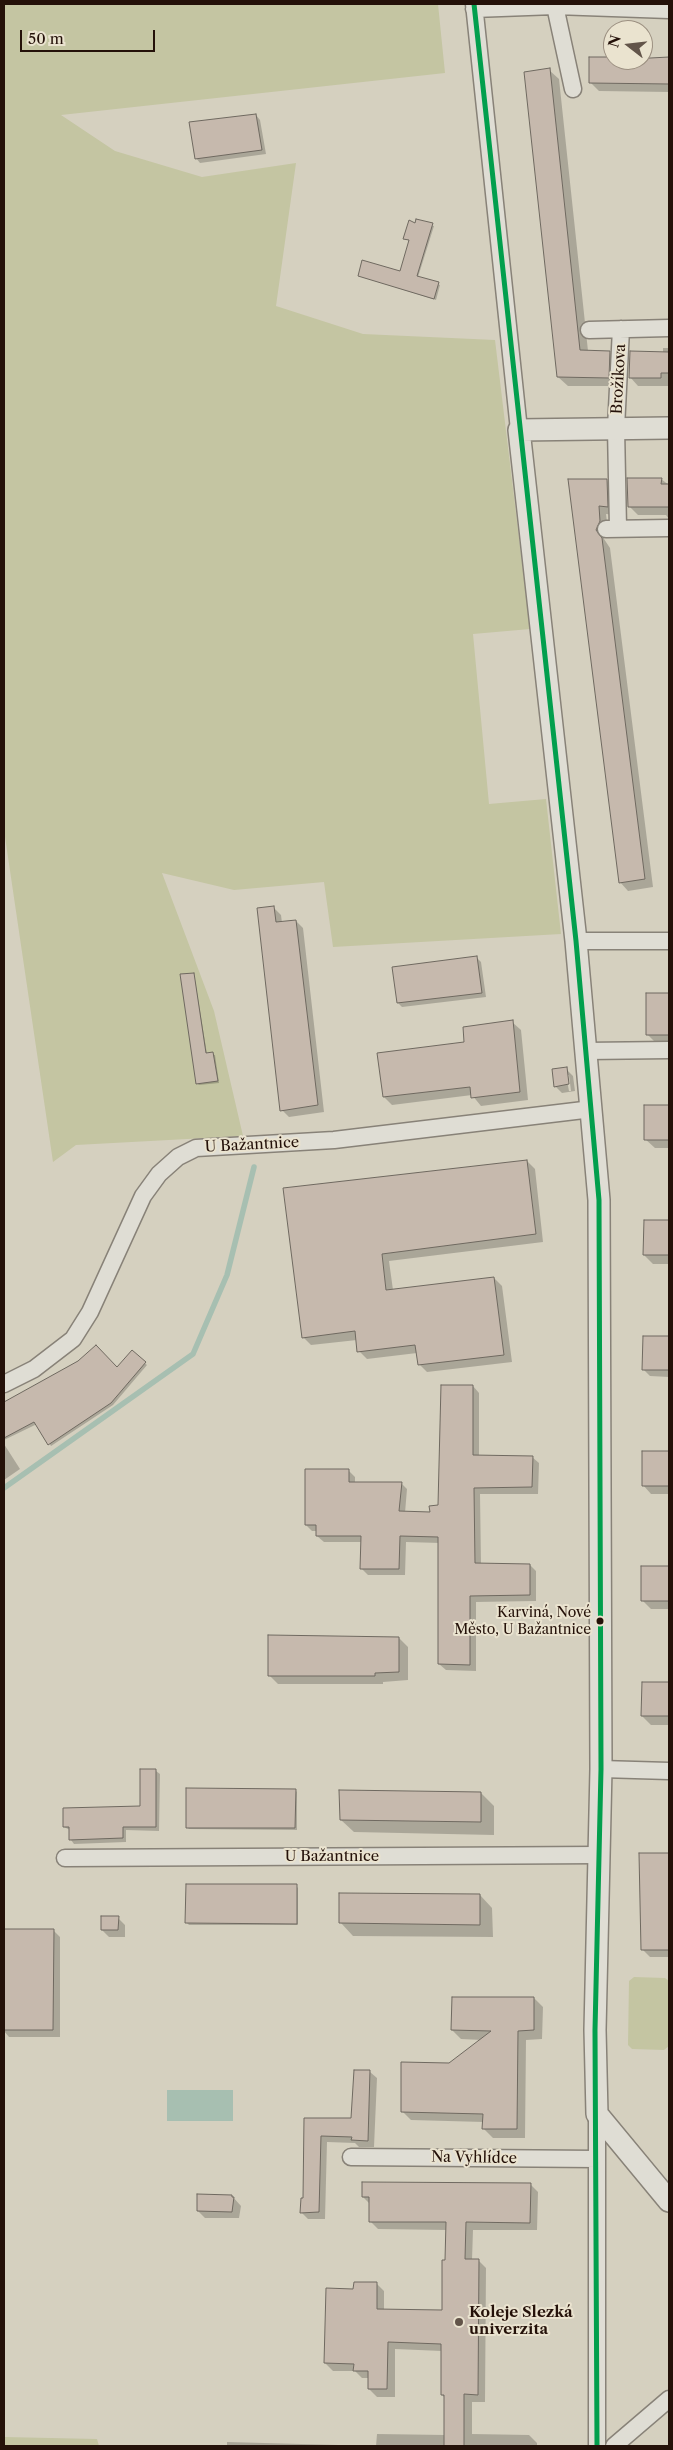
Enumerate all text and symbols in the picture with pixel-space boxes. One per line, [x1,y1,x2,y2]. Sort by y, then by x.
scale bar [22,20,158,52]
north arrow [603,20,653,70]
text: 50 m [28,29,64,48]
text: N [604,33,625,49]
street label: Brožíkova [608,343,630,415]
street label: U Bažantnice [204,1134,300,1156]
place label: Karviná, Nové Město, U Bažantnice [454,1605,591,1638]
marker: Karviná, Nové Město, U Bažantnice [595,1616,605,1626]
street label: U Bažantnice [285,1848,379,1866]
street label: Na Vyhlídce [431,2148,517,2168]
place label: Koleje Slezká univerzita [469,2304,573,2339]
marker: Koleje Slezká univerzita [453,2316,465,2328]

